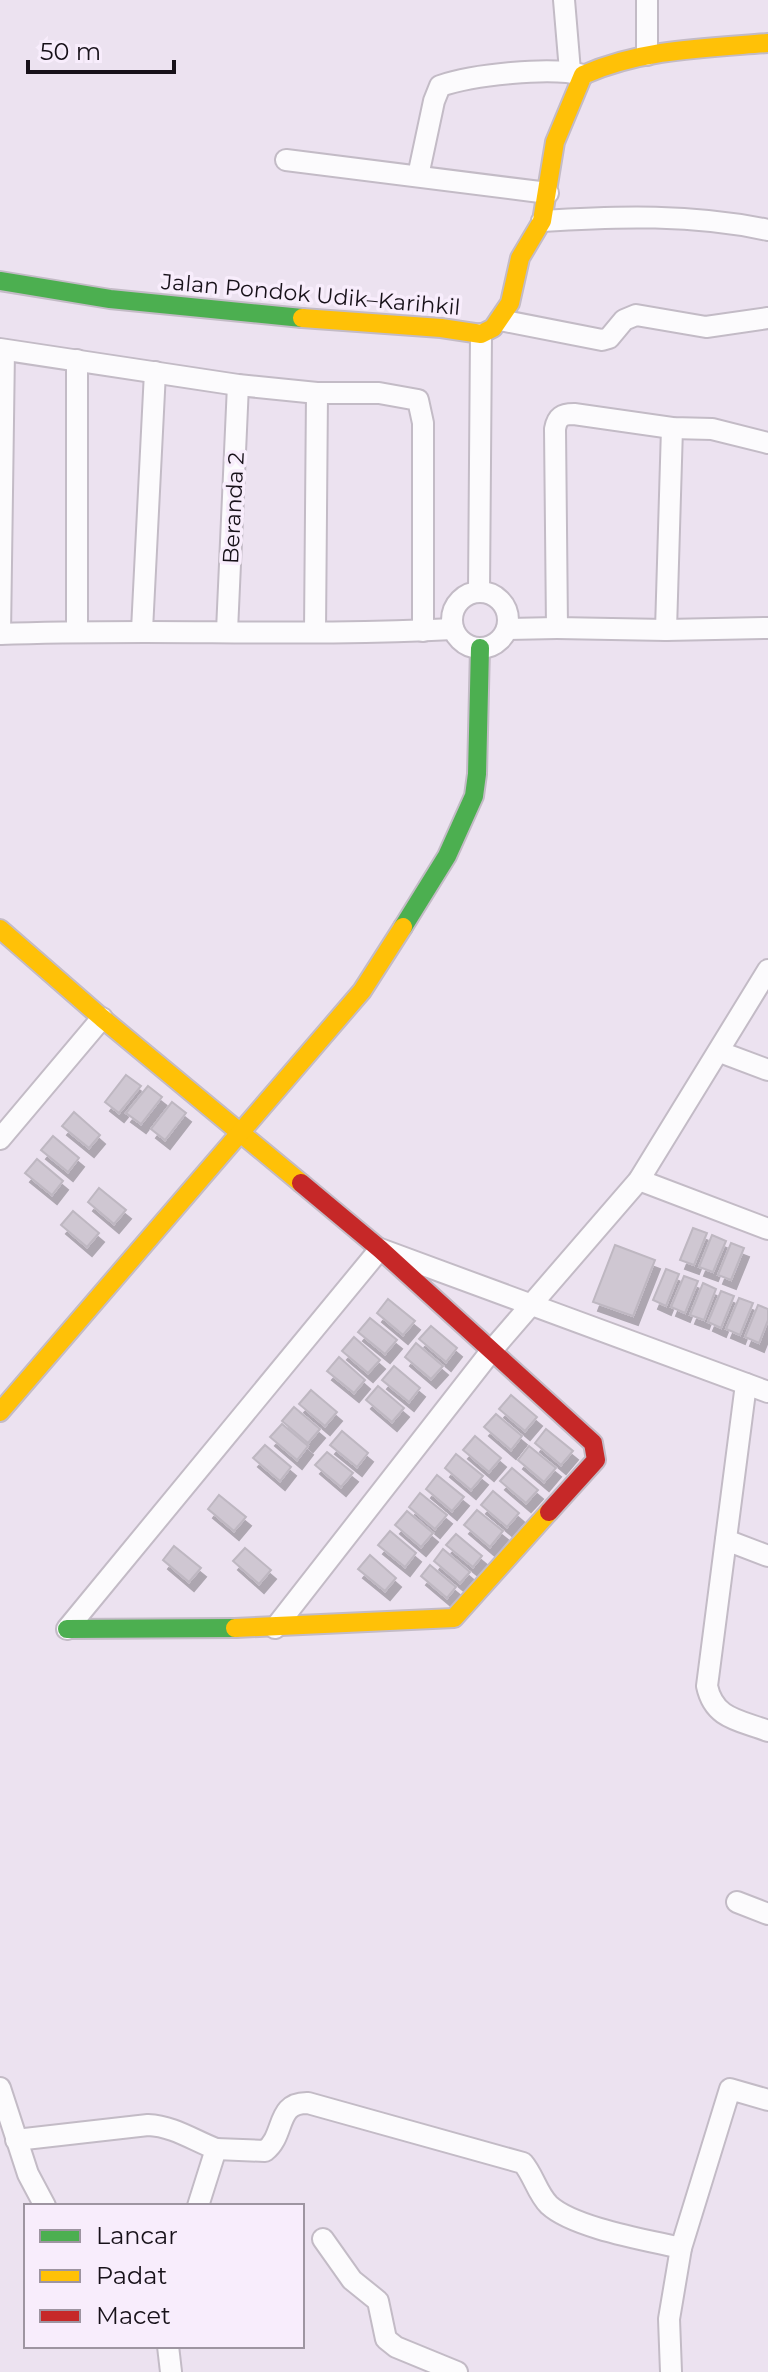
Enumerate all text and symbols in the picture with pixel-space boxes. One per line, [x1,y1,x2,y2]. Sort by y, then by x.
scale bar [28,24,174,74]
text: 50 m [40,37,101,66]
street label: Jalan Pondok Udik–Karihkil [159,268,462,321]
street label: Beranda 2 [217,451,250,565]
legend [24,2204,304,2348]
text: Lancar [96,2221,178,2250]
text: Padat [96,2261,167,2290]
text: Macet [96,2301,171,2330]

